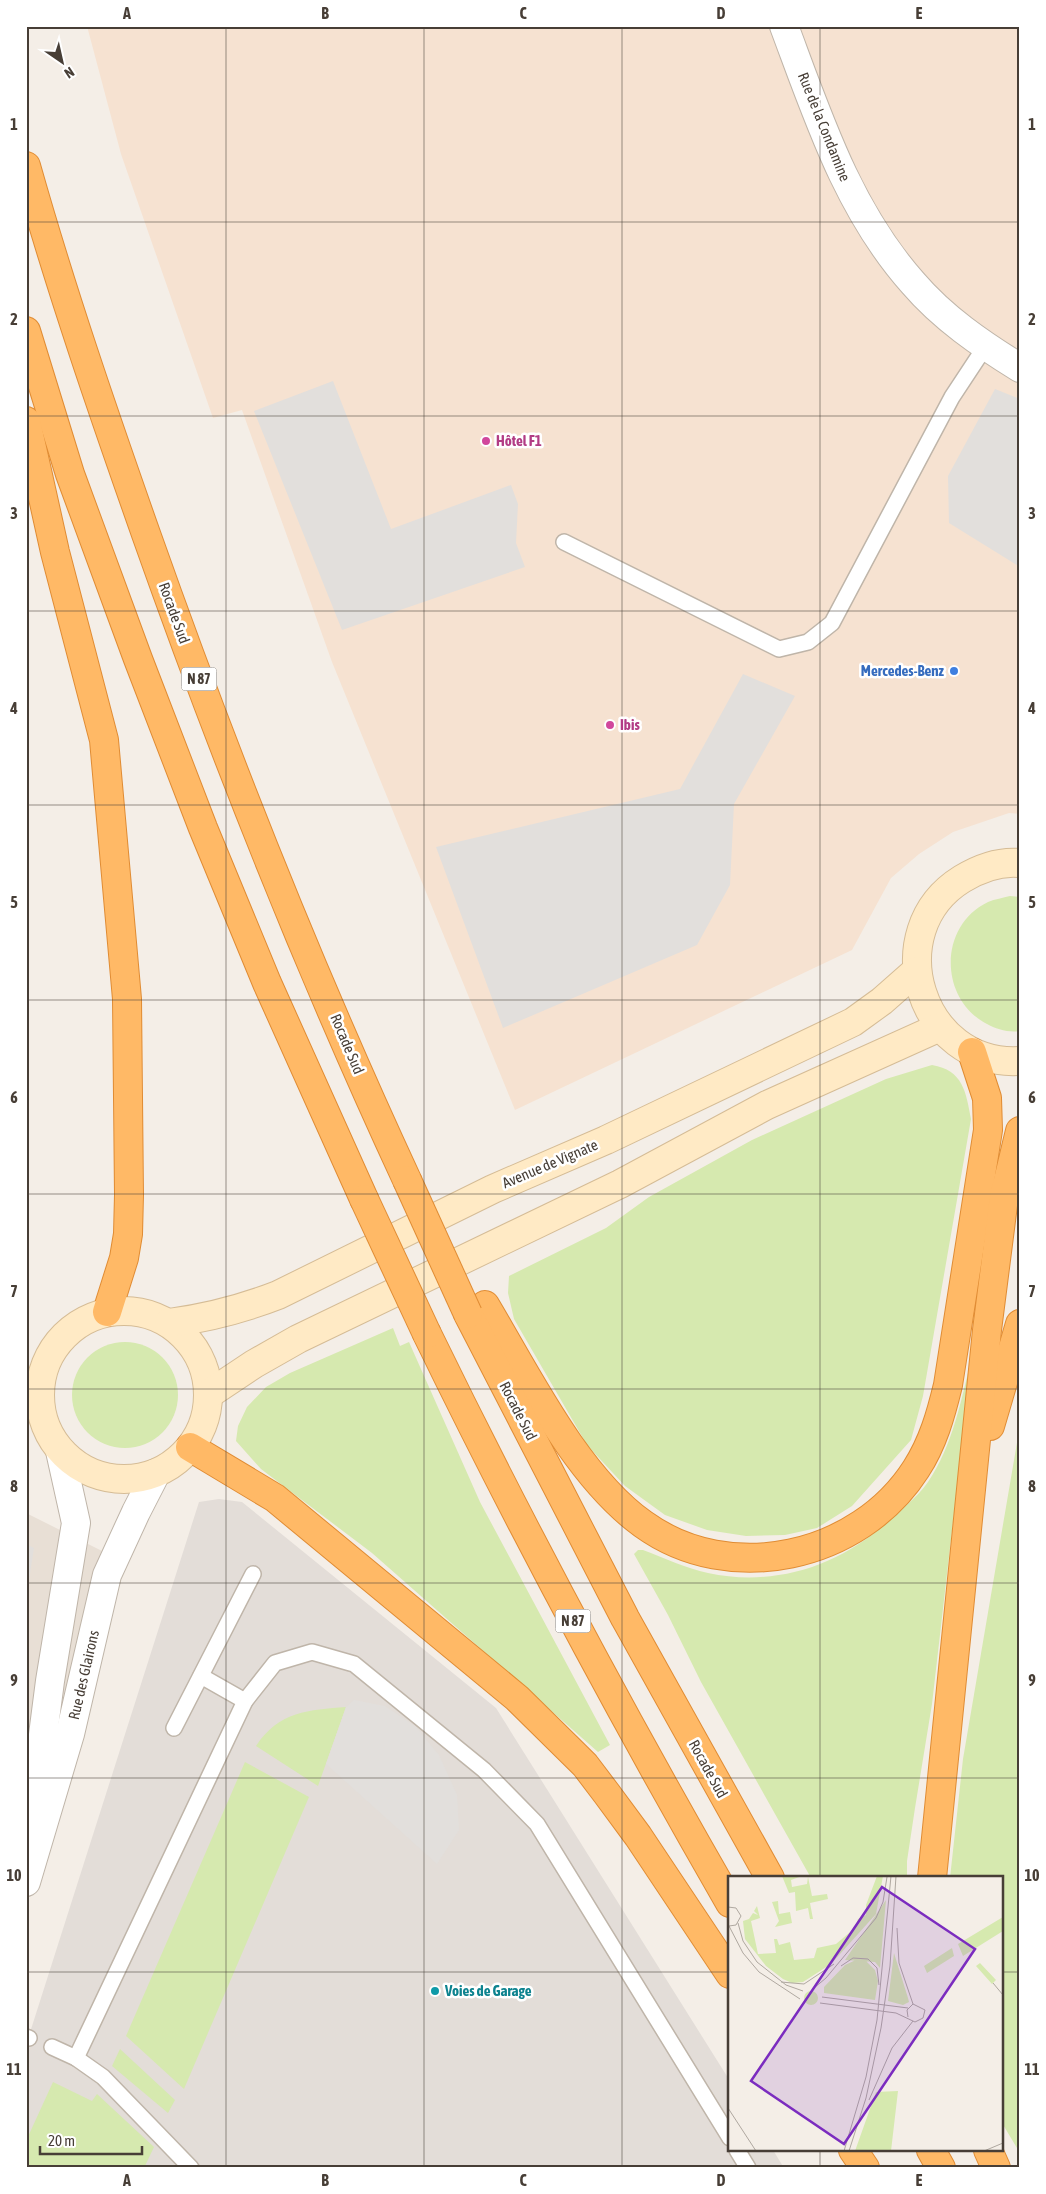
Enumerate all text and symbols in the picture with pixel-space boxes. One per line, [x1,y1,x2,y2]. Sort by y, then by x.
text: A [122,4,131,22]
text: B [321,4,329,22]
text: C [519,4,527,22]
text: D [717,4,726,22]
text: E [916,4,923,22]
north arrow [38,38,88,88]
text: N [61,64,77,82]
street label: Rue de la Condamine [795,70,854,184]
text: 1 [10,115,18,133]
text: 1 [1028,115,1036,133]
text: 2 [10,310,18,328]
text: 2 [1028,310,1036,328]
place label: Hôtel F1 [496,432,542,449]
marker: Hôtel F1 [480,435,492,447]
text: 3 [10,504,18,522]
text: 3 [1028,504,1036,522]
street label: Rocade Sud [156,580,193,646]
place label: Mercedes-Benz [861,662,945,679]
marker: Mercedes-Benz [948,665,960,677]
road number: N 87 [182,668,216,691]
text: 4 [9,699,18,717]
text: 4 [1027,699,1036,717]
place label: Ibis [620,716,640,733]
marker: Ibis [604,719,616,731]
text: 5 [10,893,18,911]
text: 5 [1028,893,1036,911]
street label: Rocade Sud [327,1011,368,1076]
text: 6 [10,1088,18,1106]
text: 6 [1028,1088,1036,1106]
street label: Avenue de Vignate [500,1136,600,1191]
text: 7 [10,1282,18,1300]
text: 7 [1028,1282,1036,1300]
street label: Rocade Sud [496,1379,540,1443]
text: 8 [10,1477,18,1495]
text: 8 [1028,1477,1036,1495]
road number: N 87 [556,1610,590,1632]
street label: Rue des Glairons [65,1629,102,1721]
text: 9 [10,1671,18,1689]
text: 9 [1028,1671,1036,1689]
street label: Rocade Sud [686,1737,731,1801]
text: 10 [6,1866,22,1884]
text: 10 [1024,1866,1040,1884]
inset map [728,1876,1004,2152]
place label: Voies de Garage [444,1982,532,1999]
marker: Voies de Garage [429,1985,441,1997]
text: 11 [6,2060,22,2078]
text: 11 [1024,2060,1040,2078]
scale bar [40,2124,142,2156]
text: 20 m [48,2132,75,2149]
text: A [122,2171,131,2189]
text: B [321,2171,329,2189]
text: C [519,2171,527,2189]
text: D [717,2171,726,2189]
text: E [916,2171,923,2189]

